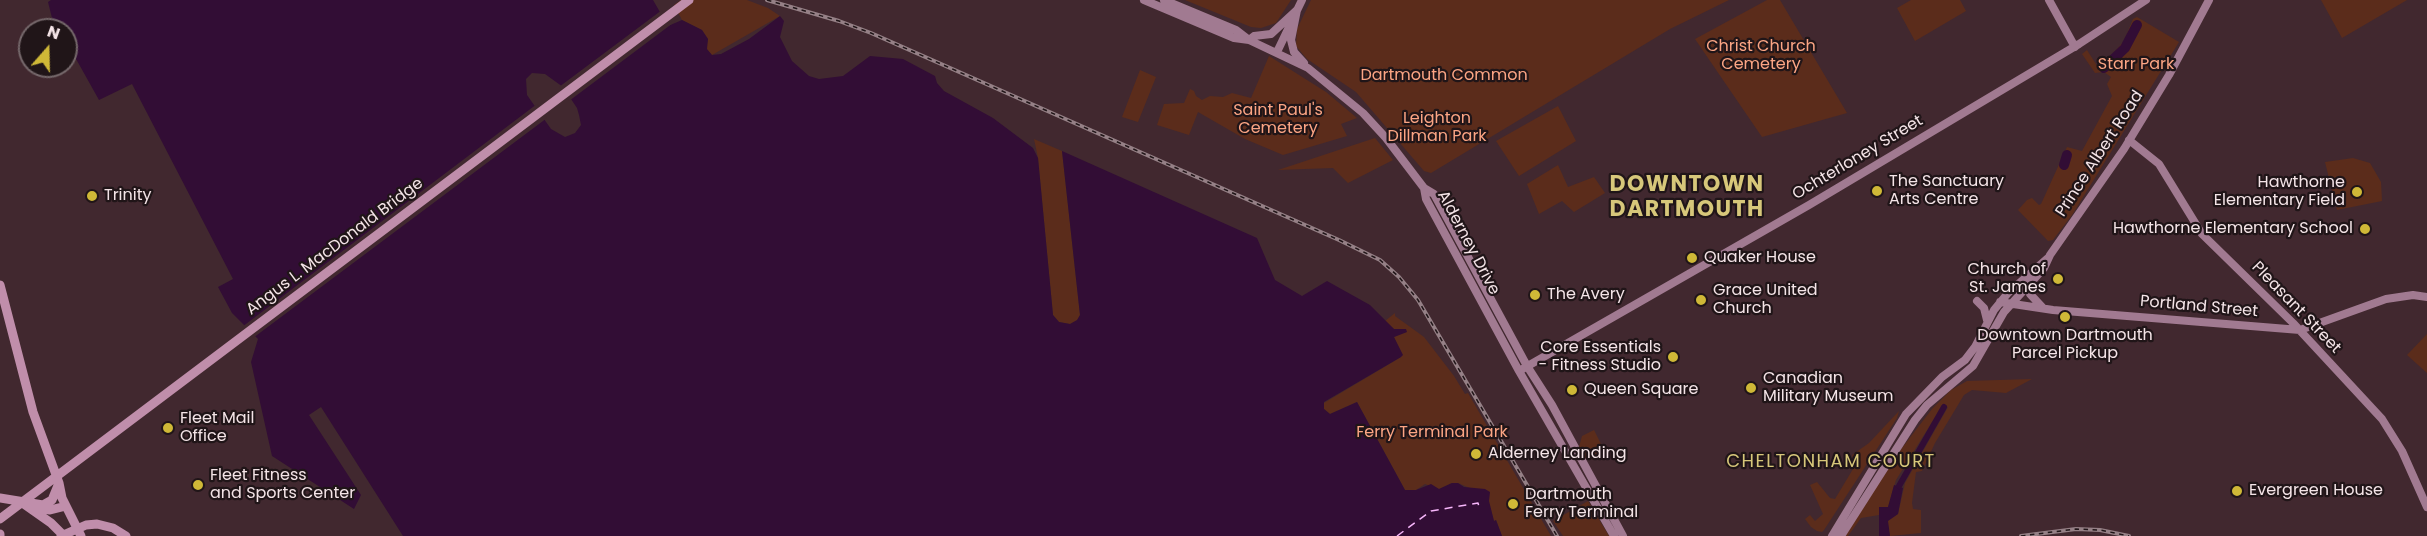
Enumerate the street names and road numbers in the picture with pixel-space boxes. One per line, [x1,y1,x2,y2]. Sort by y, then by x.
street label: Prince Albert Road [2052,87,2148,221]
street label: Ochterloney Street [1789,111,1927,205]
street label: Angus L. MacDonald Bridge [243,174,427,320]
street label: Alderney Drive [1433,188,1503,298]
street label: Pleasant Street [2247,258,2345,358]
street label: Portland Street [2139,292,2259,322]

